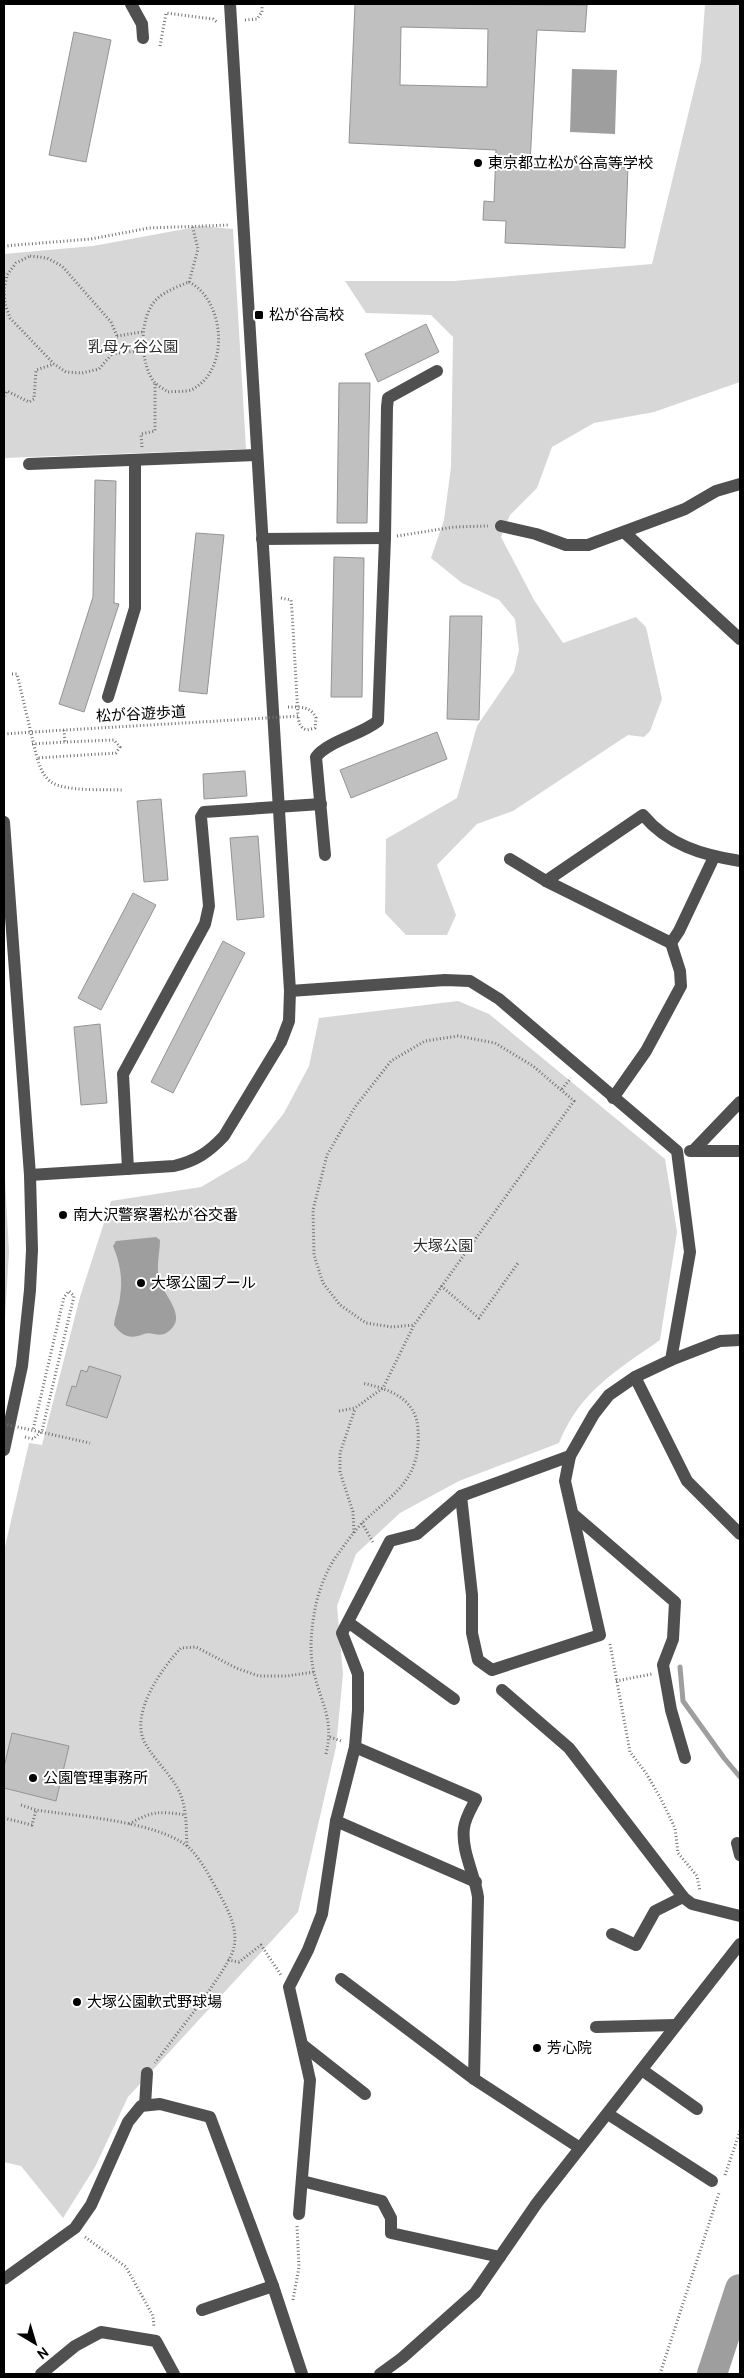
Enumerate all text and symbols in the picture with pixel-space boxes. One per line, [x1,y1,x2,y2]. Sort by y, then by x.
place label: 東京都立松が谷高等学校 [488,154,653,172]
marker: 東京都立松が谷高等学校 [472,157,484,169]
place label: 松が谷高校 [269,306,344,324]
marker: 松が谷高校 [253,309,265,321]
park label: 乳母ヶ谷公園 [88,338,178,356]
street label: 松が谷遊歩道 [96,703,186,725]
place label: 南大沢警察署松が谷交番 [73,1206,238,1224]
marker: 南大沢警察署松が谷交番 [57,1209,69,1221]
park label: 大塚公園 [413,1237,473,1255]
place label: 大塚公園プール [151,1274,256,1292]
marker: 大塚公園プール [135,1277,147,1289]
place label: 公園管理事務所 [43,1769,148,1787]
marker: 公園管理事務所 [27,1772,39,1784]
place label: 大塚公園軟式野球場 [87,1993,222,2011]
marker: 大塚公園軟式野球場 [71,1996,83,2008]
place label: 芳心院 [547,2039,592,2057]
marker: 芳心院 [531,2042,543,2054]
north arrow [10,2318,60,2368]
text: N [34,2343,52,2363]

